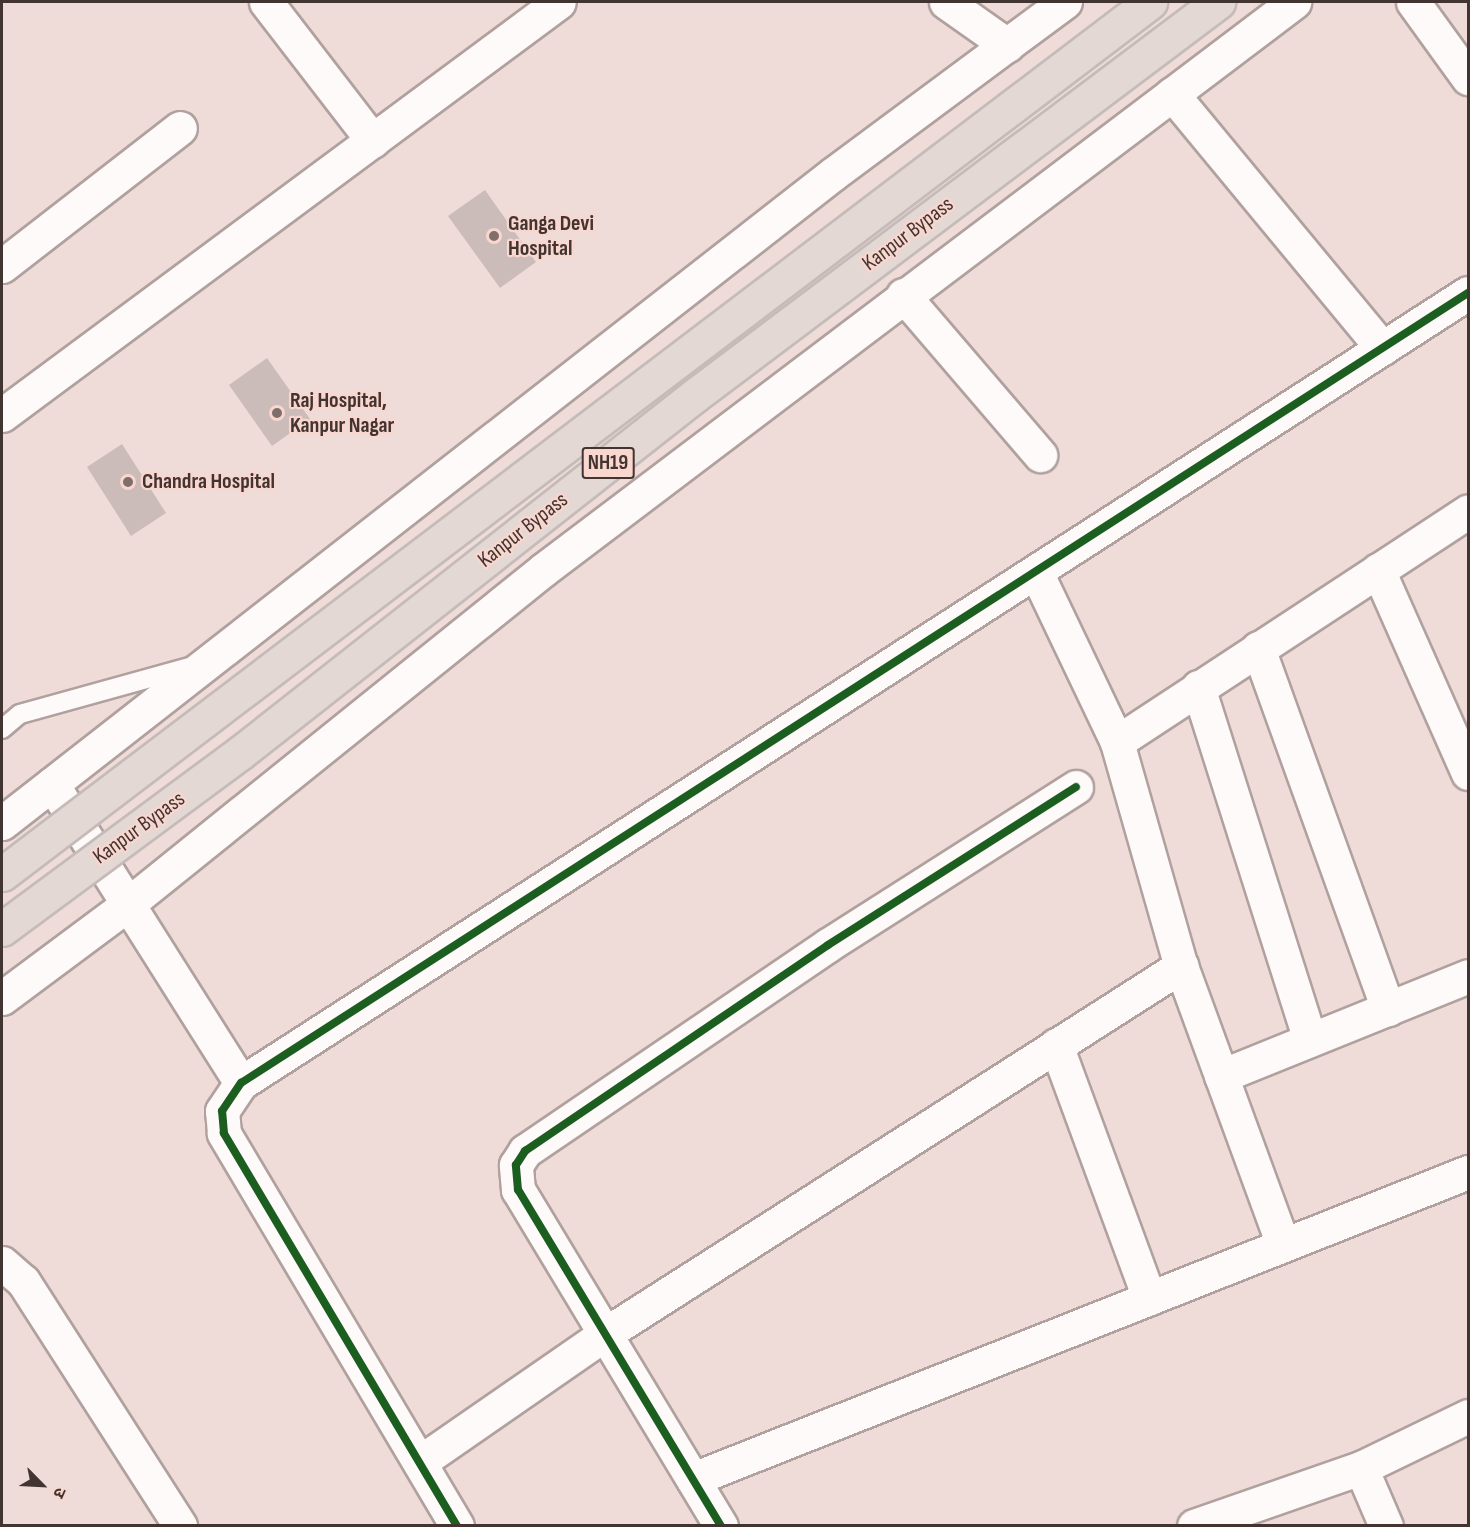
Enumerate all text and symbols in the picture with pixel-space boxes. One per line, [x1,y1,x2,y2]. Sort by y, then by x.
street label: Kanpur Bypass [857,191,959,277]
place label: Ganga Devi Hospital [508,210,594,262]
marker: Ganga Devi Hospital [485,227,503,245]
place label: Raj Hospital, Kanpur Nagar [290,387,394,439]
marker: Raj Hospital, Kanpur Nagar [268,404,286,422]
road number: NH19 [581,445,635,481]
place label: Chandra Hospital [142,469,275,495]
marker: Chandra Hospital [119,473,137,491]
street label: Kanpur Bypass [473,487,573,573]
street label: Kanpur Bypass [88,786,190,870]
north arrow [12,1455,72,1515]
text: उ [48,1484,69,1501]

